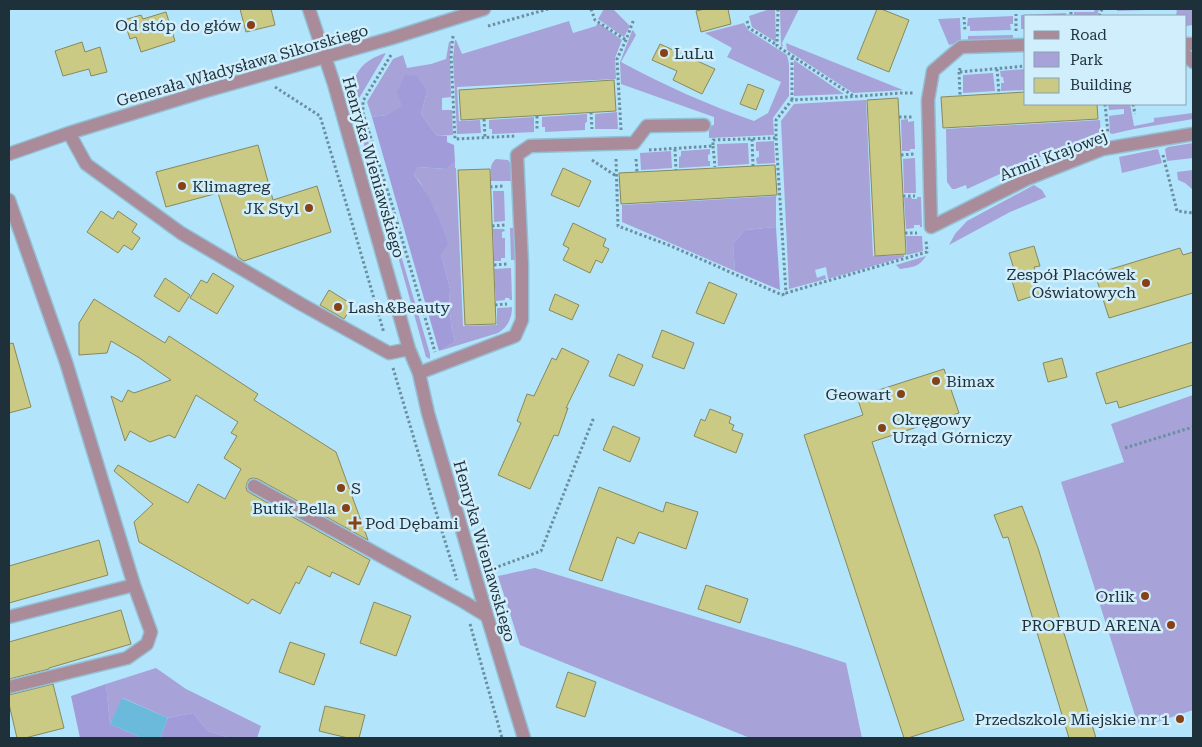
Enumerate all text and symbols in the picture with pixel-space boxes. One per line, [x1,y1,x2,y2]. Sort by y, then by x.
legend [1024,15,1187,105]
place label: Od stóp do głów [115,16,242,35]
marker: Od stóp do głów [245,19,257,31]
street label: Generała Władysława Sikorskiego [114,20,370,111]
text: Road [1070,26,1107,44]
place label: LuLu [674,44,714,63]
marker: LuLu [658,47,670,59]
text: Park [1070,51,1104,69]
street label: Henryka Wieniawskiego [338,74,409,260]
text: Building [1070,76,1132,94]
street label: Armii Krajowej [997,126,1110,185]
place label: Klimagreg [192,177,271,196]
marker: Klimagreg [176,180,188,192]
place label: JK Styl [244,199,299,218]
marker: JK Styl [303,202,315,214]
place label: Zespół Placówek Oświatowych [1006,265,1136,302]
marker: Zespół Placówek Oświatowych [1140,277,1152,289]
place label: Lash&Beauty [348,298,451,317]
marker: Lash&Beauty [332,301,344,313]
place label: Bimax [946,372,995,391]
marker: Bimax [930,375,942,387]
place label: Geowart [825,385,891,404]
marker: Geowart [895,388,907,400]
place label: Okręgowy Urząd Górniczy [892,410,1013,447]
marker: Okręgowy Urząd Górniczy [876,422,888,434]
street label: Henryka Wieniawskiego [449,458,520,644]
place label: S [351,479,361,498]
marker: S [335,482,347,494]
place label: Butik Bella [252,499,336,518]
marker: Butik Bella [340,502,352,514]
place label: Pod Dębami [365,514,459,533]
marker: Pod Dębami [349,517,361,529]
place label: Orlik [1096,587,1135,606]
marker: Orlik [1139,590,1151,602]
place label: PROFBUD ARENA [1021,616,1162,635]
marker: PROFBUD ARENA [1165,619,1177,631]
place label: Przedszkole Miejskie nr 1 [975,710,1170,729]
marker: Przedszkole Miejskie nr 1 [1174,713,1186,725]

